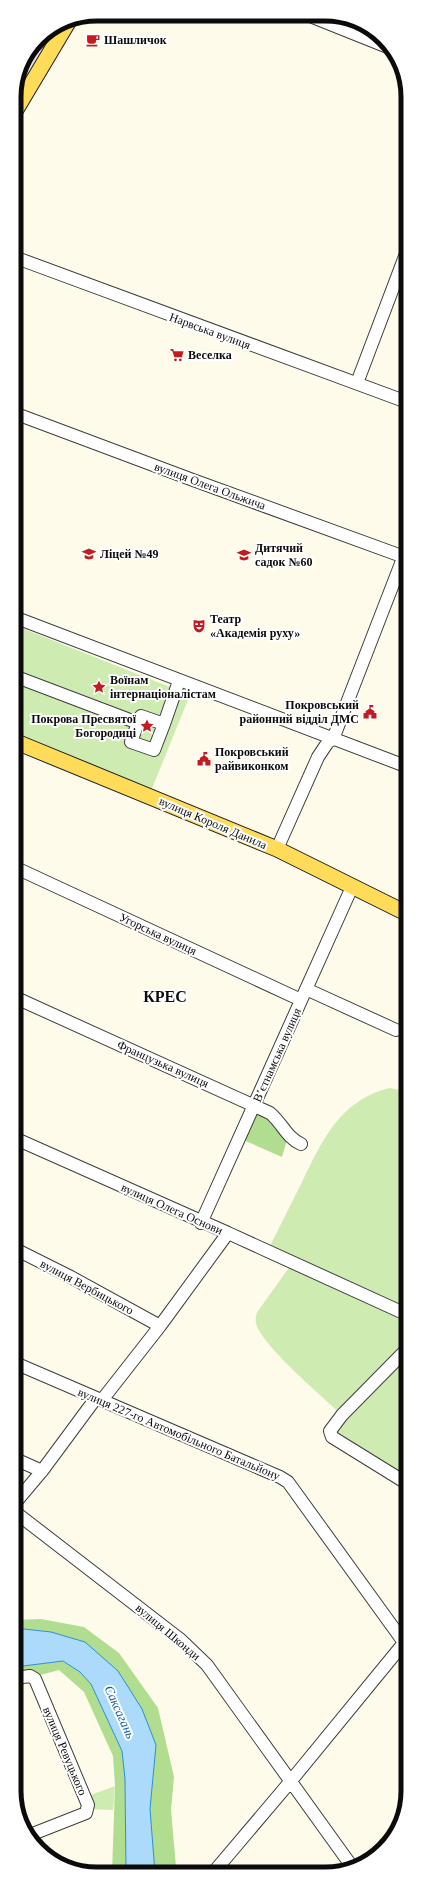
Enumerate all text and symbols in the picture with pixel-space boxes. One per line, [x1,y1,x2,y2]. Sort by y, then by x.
cafe icon: Шашличок [85,32,101,48]
place label: Шашличок [104,33,167,47]
street label: Нарвська вулиця [167,310,253,352]
supermarket icon: Веселка [169,347,185,363]
place label: Веселка [188,348,232,362]
street label: вулиця Олега Ольжича [152,459,268,513]
place label: Дитячий садок №60 [255,541,313,569]
school or university icon: Ліцей №49 [81,546,97,562]
place label: Ліцей №49 [100,547,159,561]
school or university icon: Дитячий садок №60 [236,547,252,563]
place label: Театр «Академія руху» [210,612,300,640]
theatre icon: Театр «Академія руху» [191,618,207,634]
place label: Воїнам інтернаціоналістам [110,673,216,701]
place icon: Воїнам інтернаціоналістам [91,679,107,695]
place label: Покровський районний відділ ДМС [239,698,359,726]
public building icon: Покровський районний відділ ДМС [362,704,378,720]
place label: Покрова Пресвятої Богородиці [31,712,137,740]
place icon: Покрова Пресвятої Богородиці [139,718,155,734]
place label: Покровський райвиконком [215,745,289,773]
public building icon: Покровський райвиконком [196,751,212,767]
street label: вулиця Короля Данила [157,794,270,852]
street label: Угорська вулиця [117,910,199,958]
district label: КРЕС [143,988,187,1005]
street label: Вʼєтнамська вулиця [250,1005,304,1104]
street label: Французька вулиця [115,1037,211,1091]
street label: вулиця Олега Основи [119,1180,226,1238]
street label: вулиця Вербицького [38,1256,136,1318]
street label: вулиця 227-го Автомобільного Батальйону [76,1385,282,1483]
street label: вулиця Шконди [133,1601,204,1664]
water label: Саксагань [102,1683,138,1741]
street label: вулиця Ревуцького [40,1705,90,1797]

